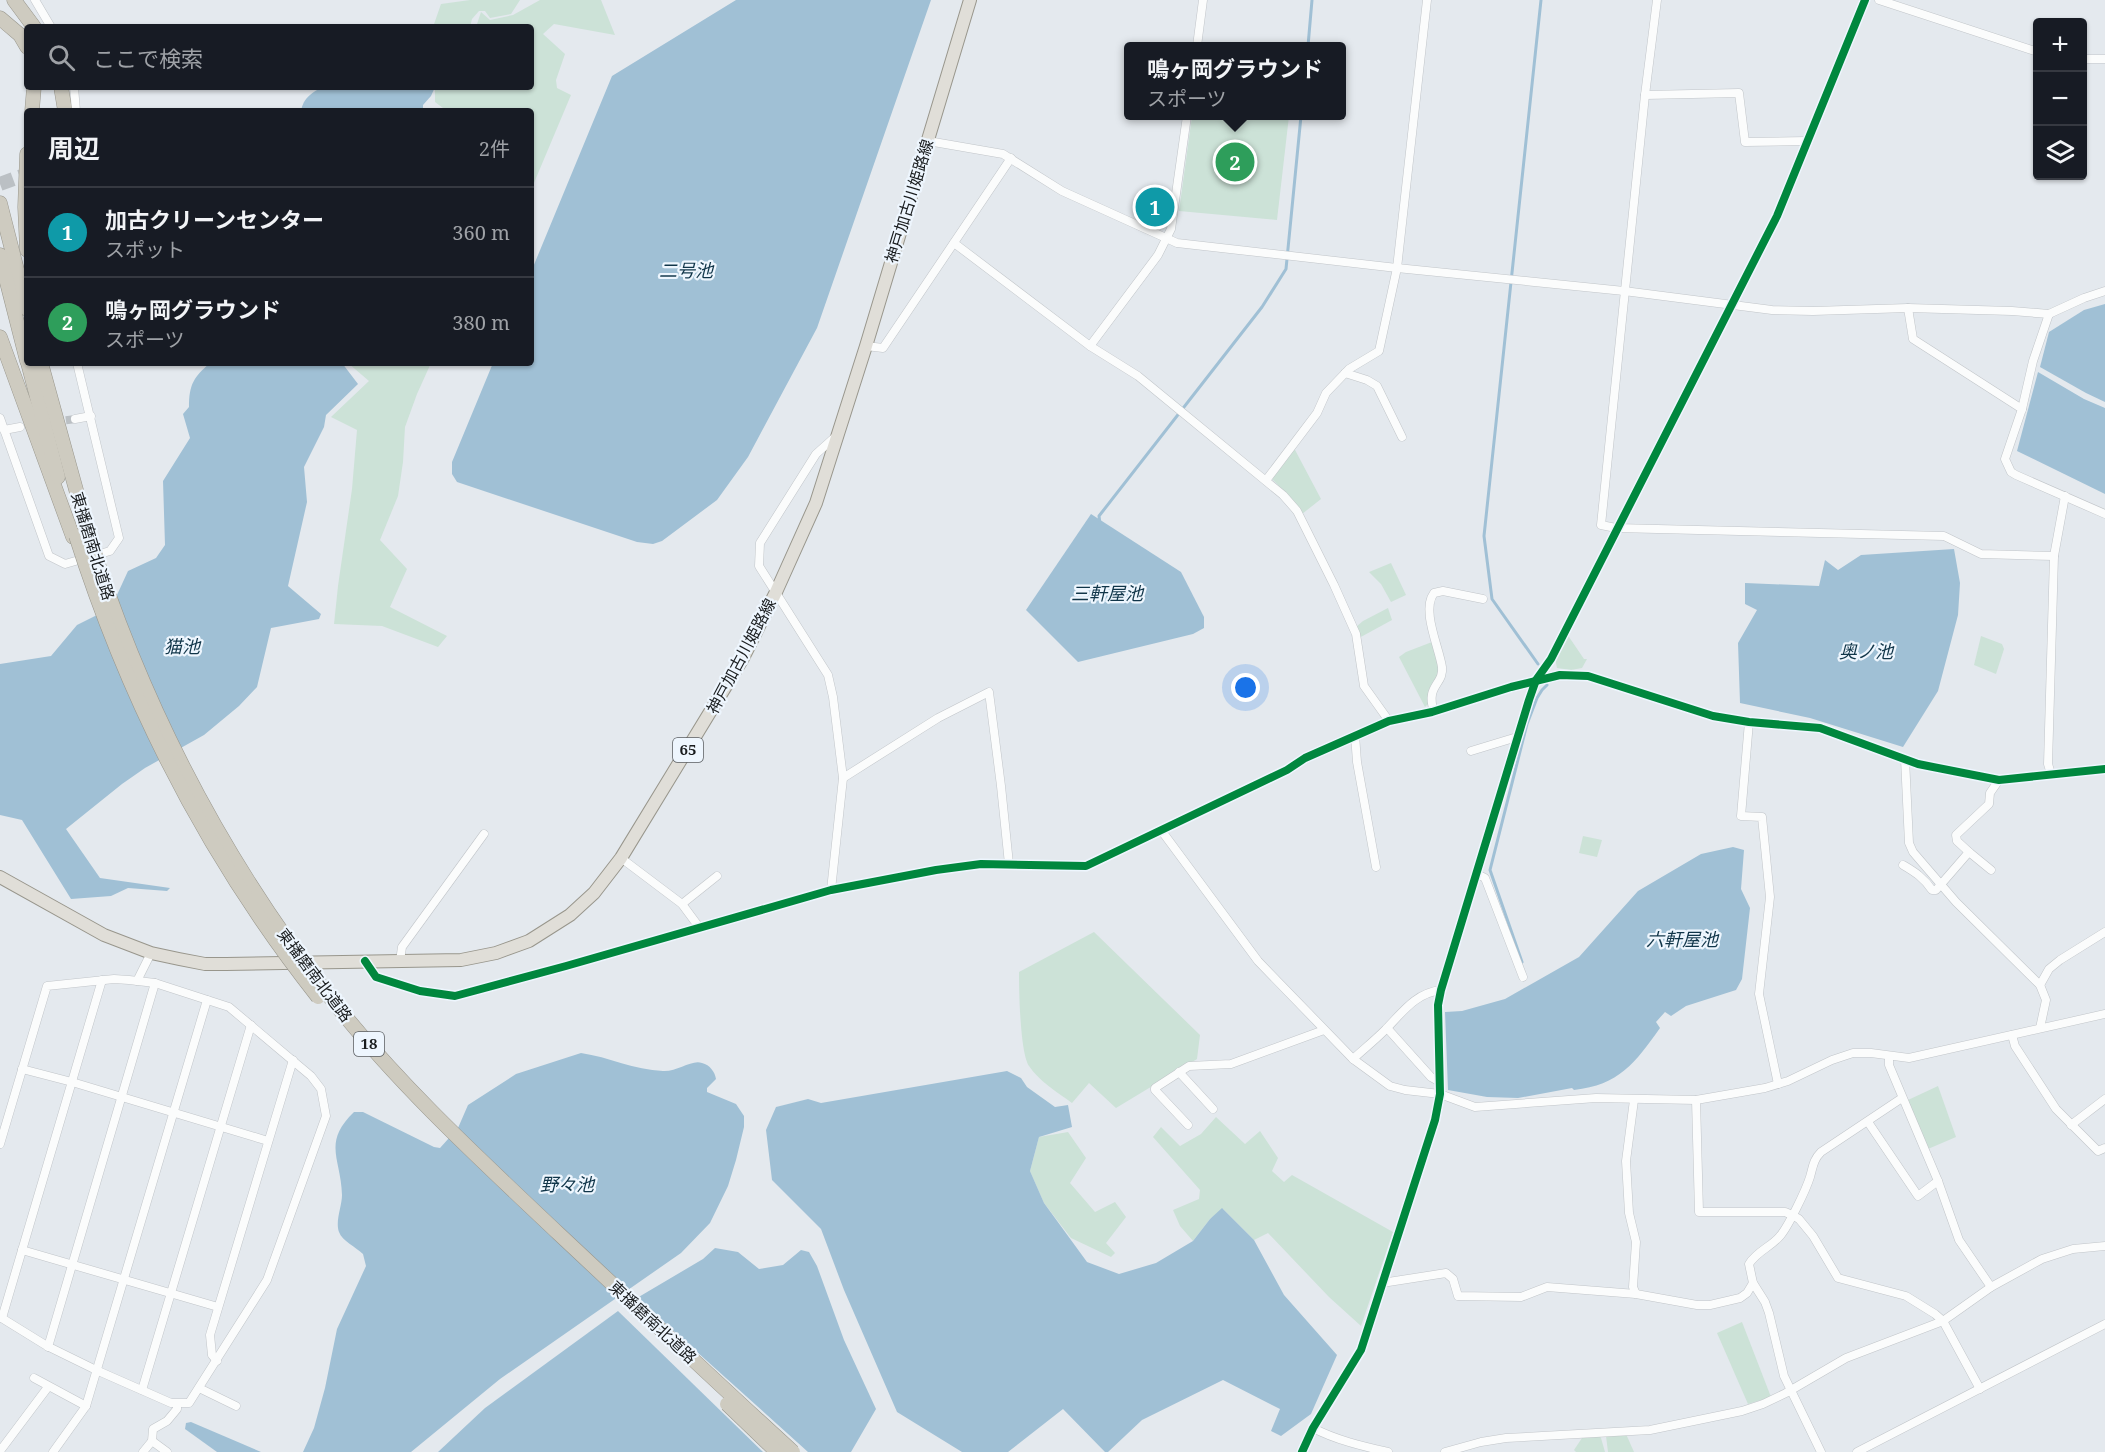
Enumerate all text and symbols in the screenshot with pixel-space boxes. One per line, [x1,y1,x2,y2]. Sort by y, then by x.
map controls [2033,18,2087,180]
button: + [2033,18,2087,72]
search box [24,24,534,90]
icon: search [45,41,78,74]
popup [1124,42,1346,120]
text: ここで検索 [93,43,203,73]
text: 鳴ヶ岡グラウンド [1147,53,1323,83]
button: − [2033,72,2087,126]
text: スポーツ [1147,85,1227,112]
button: layers [2033,126,2087,180]
text: 周辺 [48,130,100,166]
text: 2件 [479,135,510,162]
street label: 神戸加古川姫路線 [880,137,938,265]
pin: 2 [1216,140,1254,184]
pin: 1 [1136,184,1174,230]
text: 加古クリーンセンター [105,204,324,234]
text: 1 [62,219,73,246]
text: 360 m [452,219,510,246]
text: スポット [105,236,185,263]
water label: 二号池 [659,258,715,282]
text: 鳴ヶ岡グラウンド [105,294,281,324]
text: 2 [62,309,73,336]
text: 380 m [452,309,510,336]
text: スポーツ [105,326,185,353]
street label: 東播磨南北道路 [66,489,120,603]
water label: 三軒屋池 [1071,581,1145,605]
street label: 神戸加古川姫路線 [701,594,781,718]
water label: 猫池 [164,634,202,658]
water label: 奥ノ池 [1839,639,1895,663]
your location [1231,673,1260,702]
road number: 65 [673,738,703,762]
street label: 東播磨南北道路 [273,924,357,1026]
water label: 六軒屋池 [1646,927,1720,951]
road number: 18 [354,1032,384,1056]
water label: 野々池 [540,1172,596,1196]
street label: 東播磨南北道路 [605,1276,701,1368]

